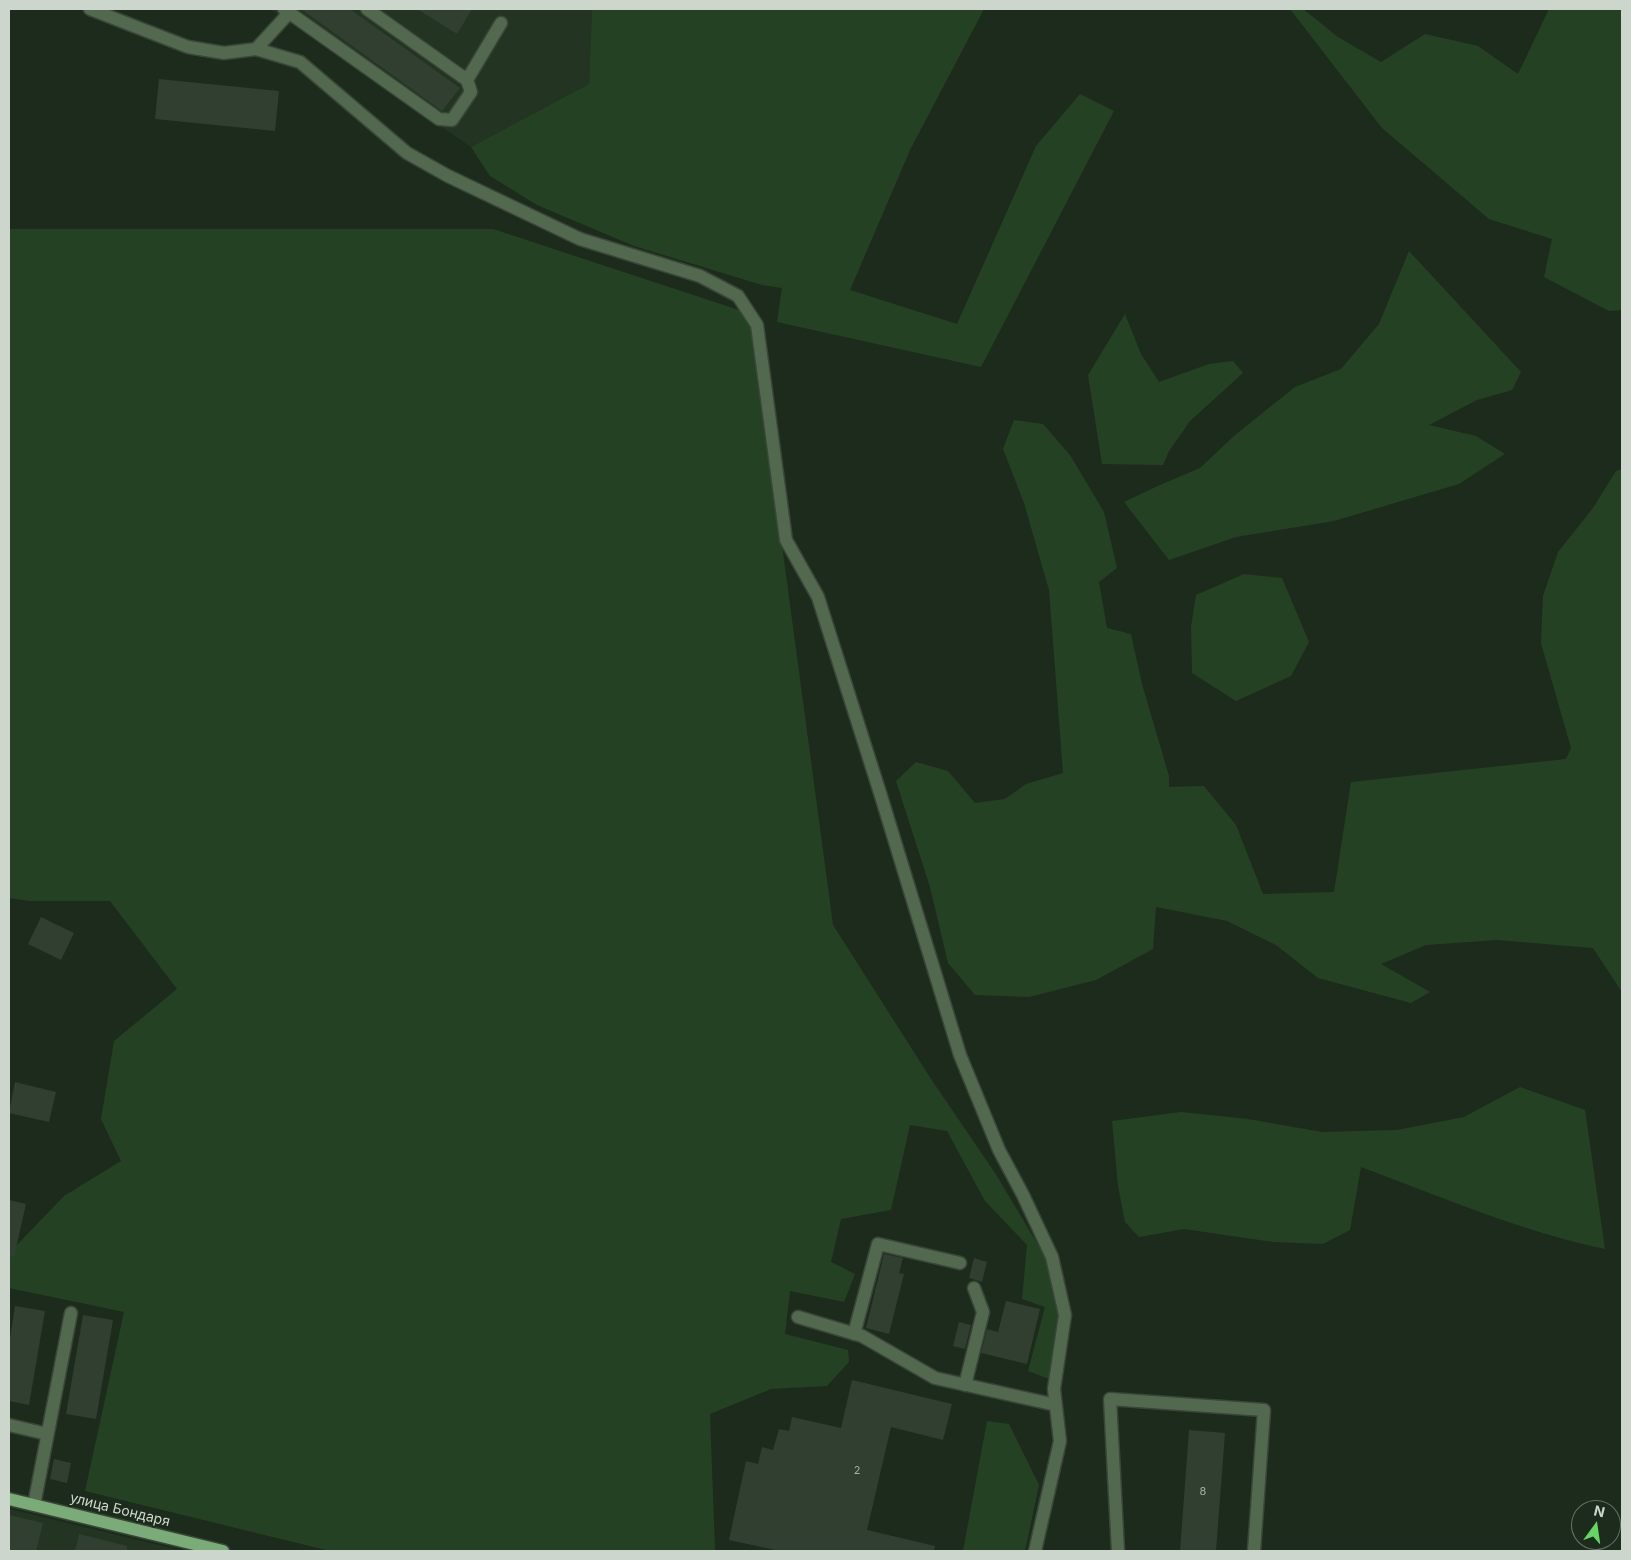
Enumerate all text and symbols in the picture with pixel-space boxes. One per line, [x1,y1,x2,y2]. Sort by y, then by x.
house number: 2 [854,1464,860,1478]
house number: 8 [1200,1485,1206,1499]
street label: улица Бондаря [68,1489,172,1531]
north arrow [1571,1500,1621,1550]
text: N [1592,1501,1607,1520]

